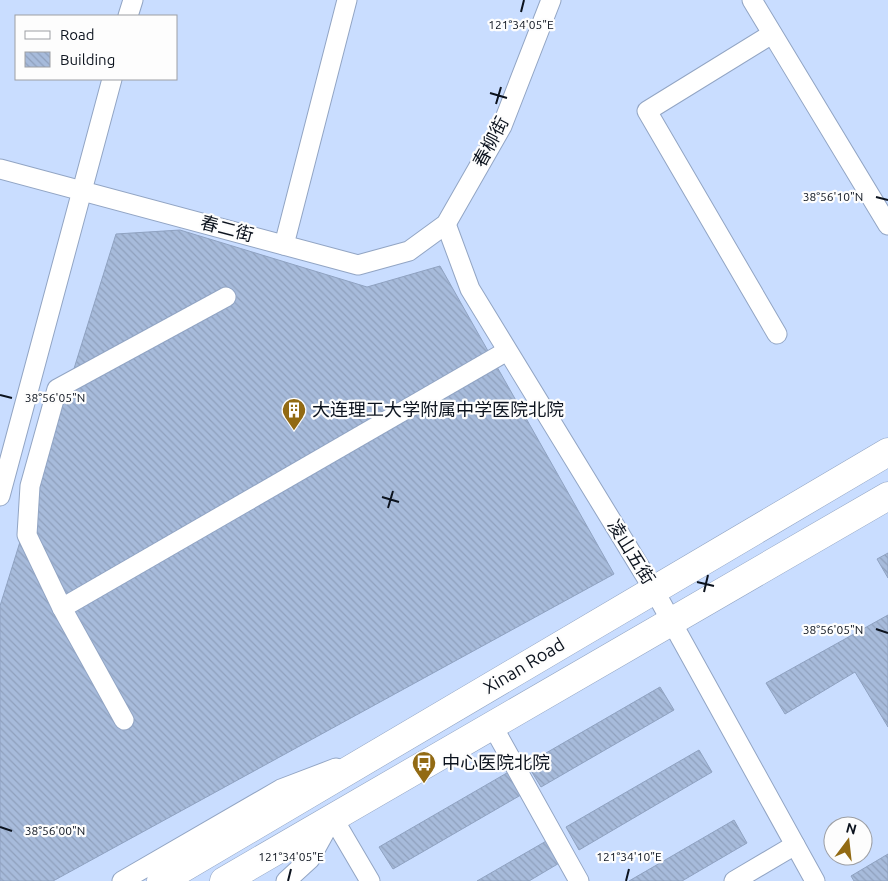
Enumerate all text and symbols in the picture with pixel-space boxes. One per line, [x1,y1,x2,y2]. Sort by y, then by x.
legend [15,15,178,80]
text: 121°34'05"E [488,18,554,31]
text: Road [60,26,95,43]
text: Building [60,51,115,68]
street label: 春柳街 [469,113,512,170]
text: 38°56'10"N [803,190,863,203]
street label: 春二街 [199,211,256,245]
text: 38°56'05"N [25,391,85,404]
building icon: 大连理工大学附属中学医院北院 [281,397,307,431]
place label: 大连理工大学附属中学医院北院 [312,399,564,419]
street label: 凌山五街 [604,516,659,587]
text: 38°56'05"N [803,623,863,636]
street label: Xinan Road [479,633,568,697]
bus stop icon: 中心医院北院 [411,750,437,784]
place label: 中心医院北院 [442,752,550,772]
north arrow [823,816,873,866]
text: N [844,819,858,838]
text: 38°56'00"N [25,824,85,837]
text: 121°34'05"E [258,850,324,863]
text: 121°34'10"E [596,850,662,863]

